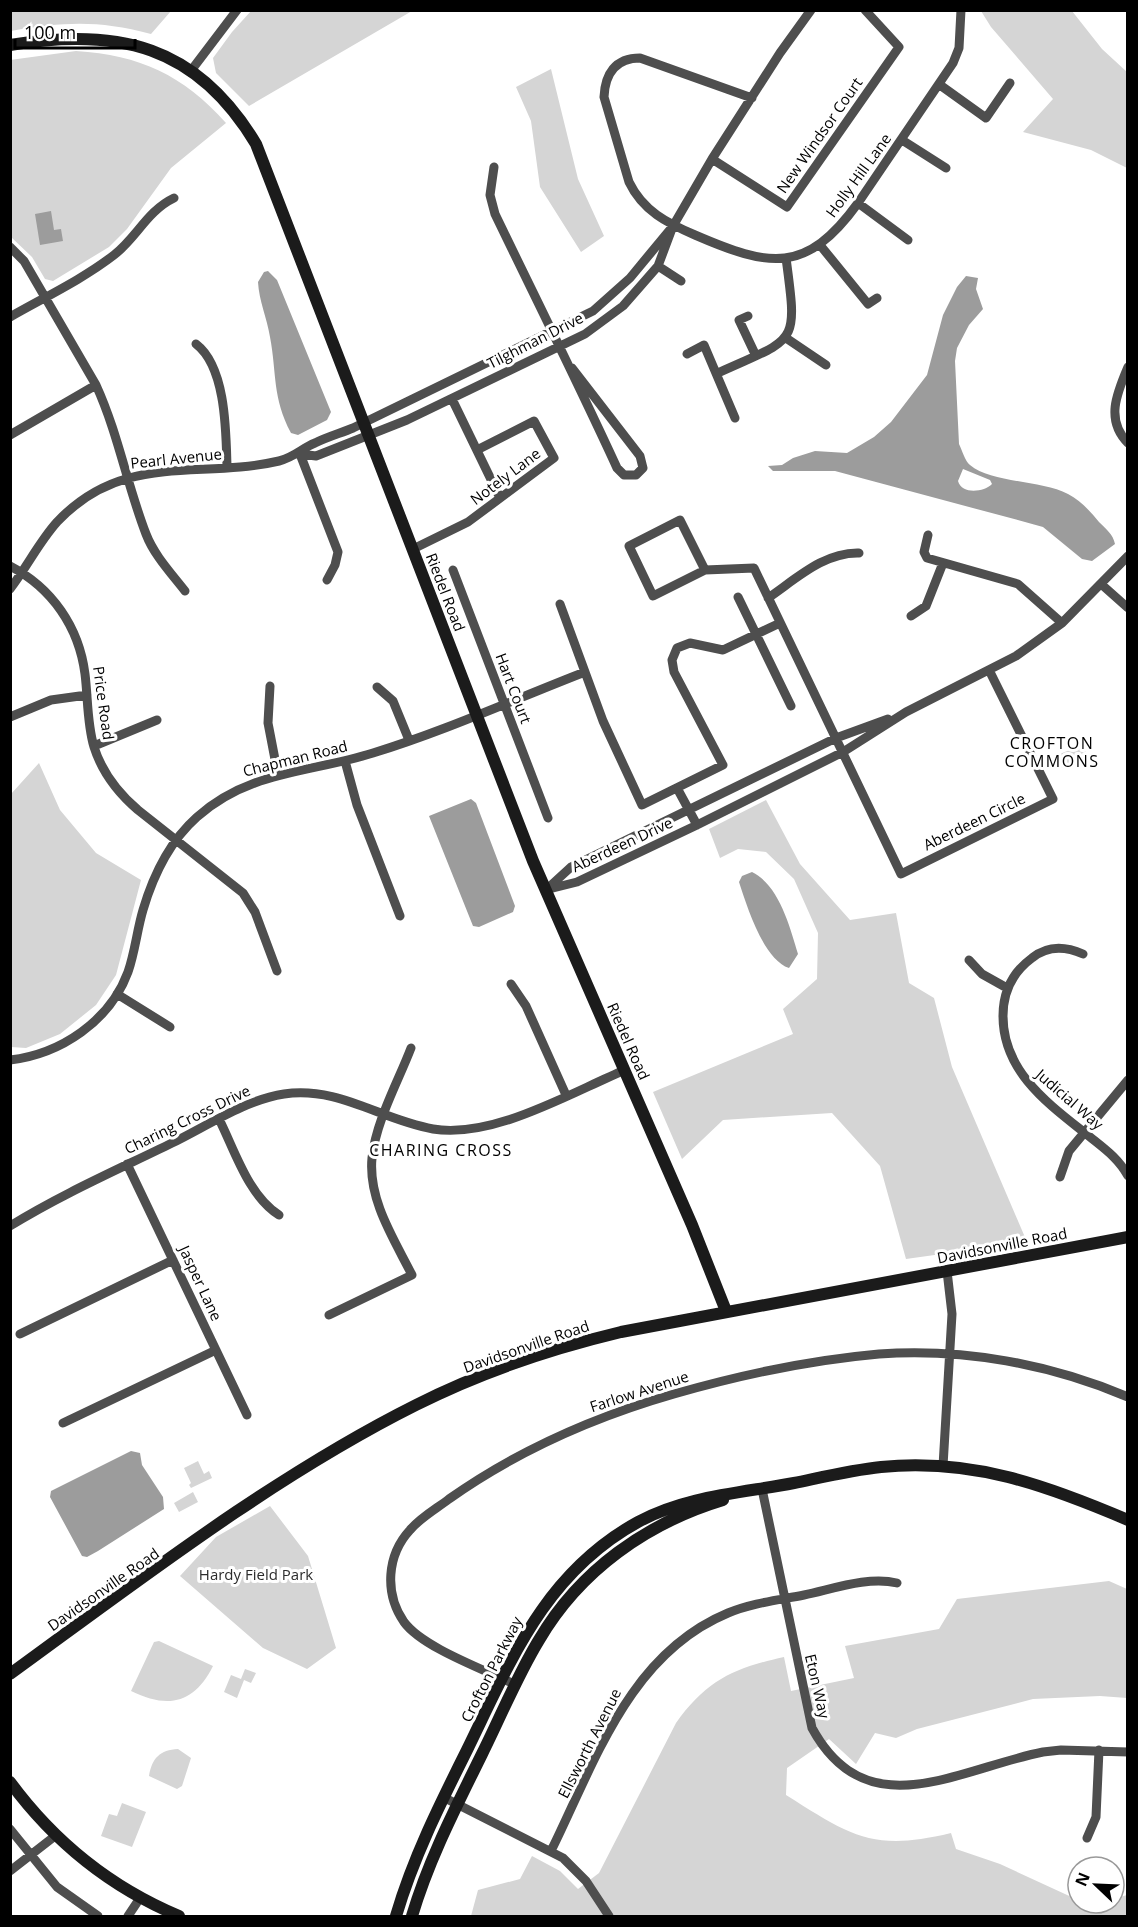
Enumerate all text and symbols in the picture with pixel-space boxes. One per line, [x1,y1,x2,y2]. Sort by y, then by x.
scale bar [15,12,135,50]
text: 100 m [24,20,76,44]
street label: New Windsor Court [772,73,866,197]
street label: Holly Hill Lane [821,129,895,221]
street label: Tilghman Drive [484,307,586,373]
street label: Pearl Avenue [129,443,223,473]
street label: Notely Lane [466,443,544,509]
street label: Riedel Road [422,550,470,634]
street label: Hart Court [491,650,537,726]
street label: Price Road [89,665,119,741]
district label: CROFTON COMMONS [1004,732,1100,772]
street label: Chapman Road [241,735,349,781]
street label: Aberdeen Circle [920,788,1028,854]
street label: Aberdeen Drive [568,812,676,876]
street label: Riedel Road [603,999,655,1083]
street label: Judicial Way [1031,1063,1108,1134]
street label: Charing Cross Drive [121,1080,253,1158]
district label: CHARING CROSS [369,1139,513,1161]
street label: Davidsonville Road [935,1223,1069,1267]
street label: Jasper Lane [174,1240,227,1324]
street label: Davidsonville Road [460,1315,592,1377]
street label: Farlow Avenue [587,1366,691,1416]
street label: Davidsonville Road [43,1543,163,1635]
park label: Hardy Field Park [199,1564,313,1584]
street label: Crofton Parkway [456,1612,526,1725]
street label: Eton Way [801,1652,835,1721]
street label: Ellsworth Avenue [553,1685,625,1801]
north arrow [1066,1855,1126,1915]
text: N [1070,1869,1095,1889]

